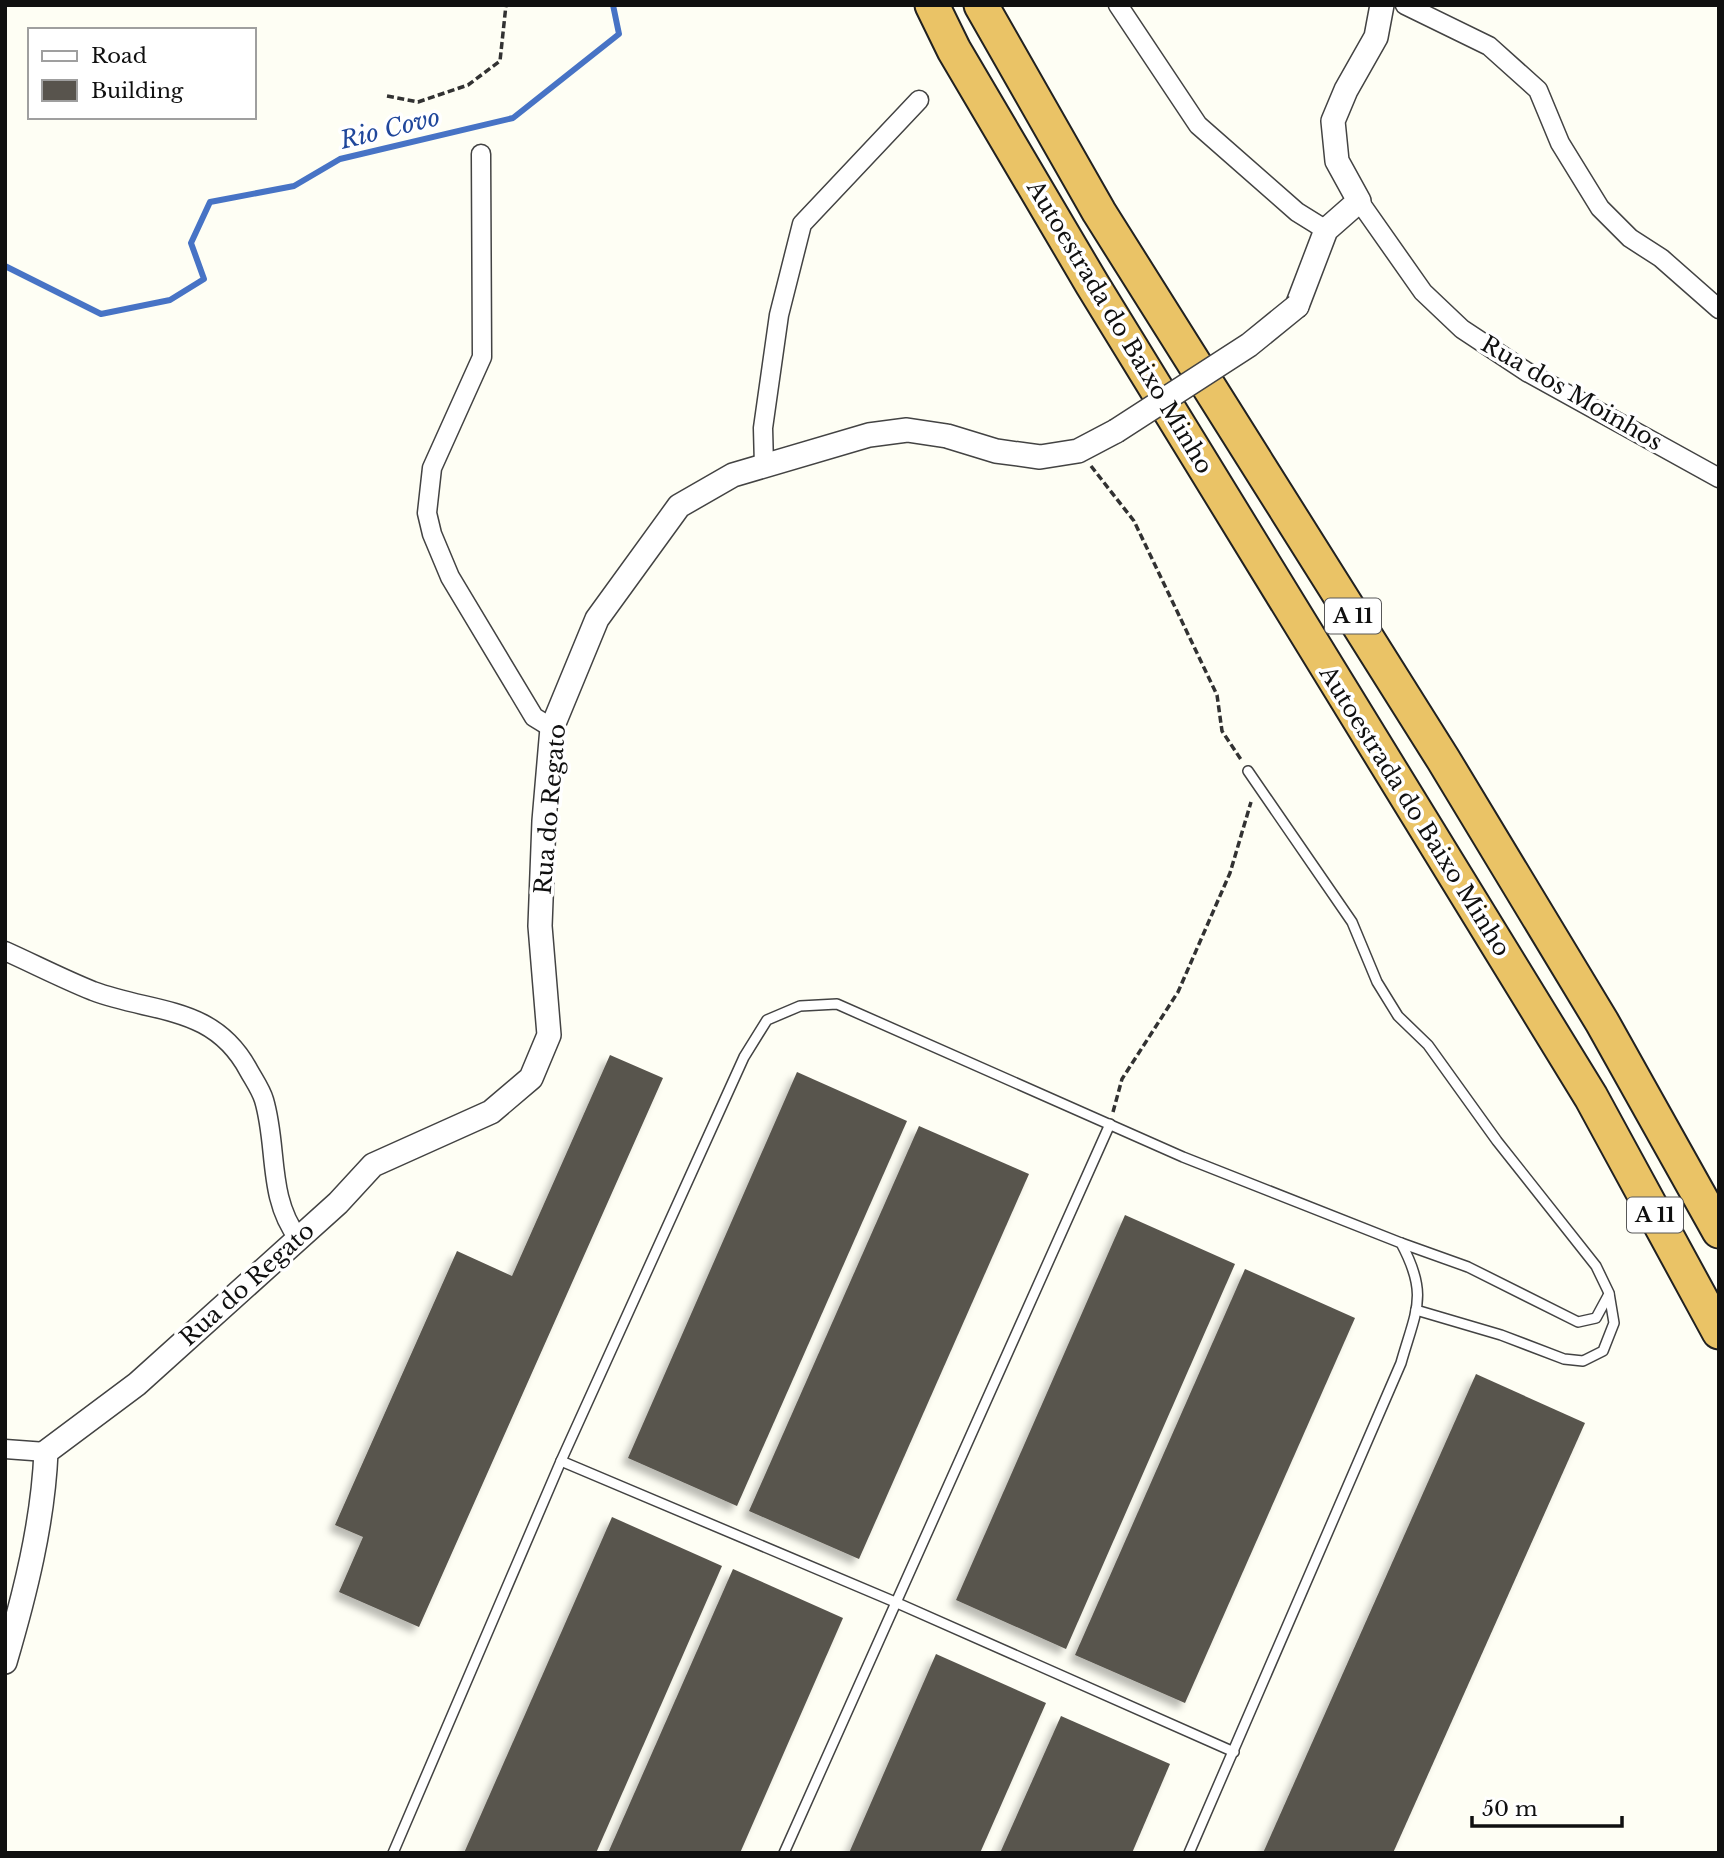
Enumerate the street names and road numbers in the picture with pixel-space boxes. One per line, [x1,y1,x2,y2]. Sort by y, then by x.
street label: Autoestrada do Baixo Minho [1021,174,1219,479]
street label: Rua dos Moinhos [1476,330,1668,456]
road number: A 11 [1325,598,1381,634]
street label: Autoestrada do Baixo Minho [1313,660,1516,962]
street label: Rua do Regato [529,723,571,895]
road number: A 11 [1627,1198,1683,1232]
street label: Rua do Regato [174,1216,320,1352]

